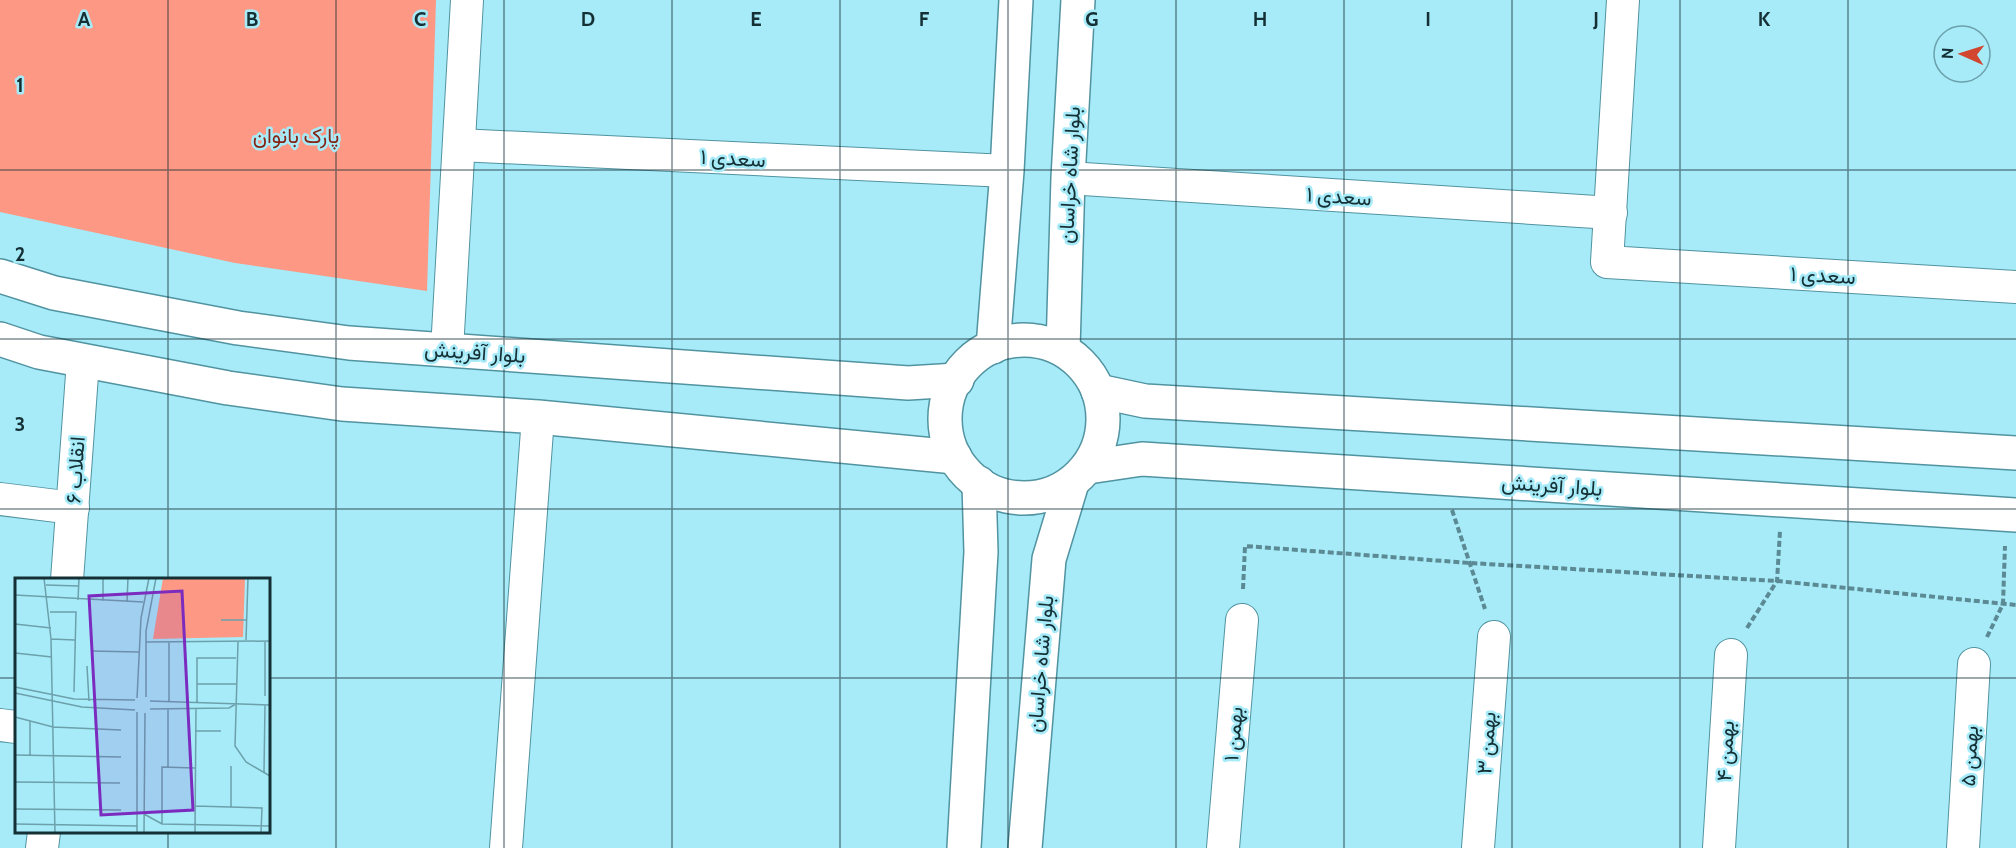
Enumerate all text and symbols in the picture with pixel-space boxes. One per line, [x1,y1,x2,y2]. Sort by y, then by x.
text: A [78,7,91,31]
text: B [246,7,258,31]
text: C [414,7,426,31]
text: D [581,7,595,31]
text: E [750,7,762,31]
text: F [919,7,930,31]
text: G [1085,7,1099,31]
text: H [1253,7,1267,31]
text: I [1425,7,1431,31]
text: J [1592,7,1599,31]
text: K [1758,7,1771,31]
north arrow [1932,24,1992,84]
text: N [1938,47,1957,59]
text: 1 [16,73,24,97]
street label: بلوار شاه خراسان [1053,106,1086,244]
park label: پارک بانوان [253,123,339,150]
street label: سعدی ۱ [700,144,766,172]
street label: سعدی ۱ [1306,181,1372,211]
text: 2 [15,242,25,266]
street label: سعدی ۱ [1790,261,1856,289]
street label: بلوار آفرینش [424,336,526,369]
text: 3 [15,412,25,436]
street label: انقلاب ۶ [60,436,90,504]
street label: بلوار آفرینش [1501,469,1603,502]
inset map [15,578,270,833]
street label: بلوار شاه خراسان [1022,594,1059,734]
street label: بهمن ۱ [1218,706,1249,762]
street label: بهمن ۳ [1471,711,1502,775]
street label: بهمن ۴ [1711,720,1740,782]
street label: بهمن ۵ [1955,725,1984,787]

